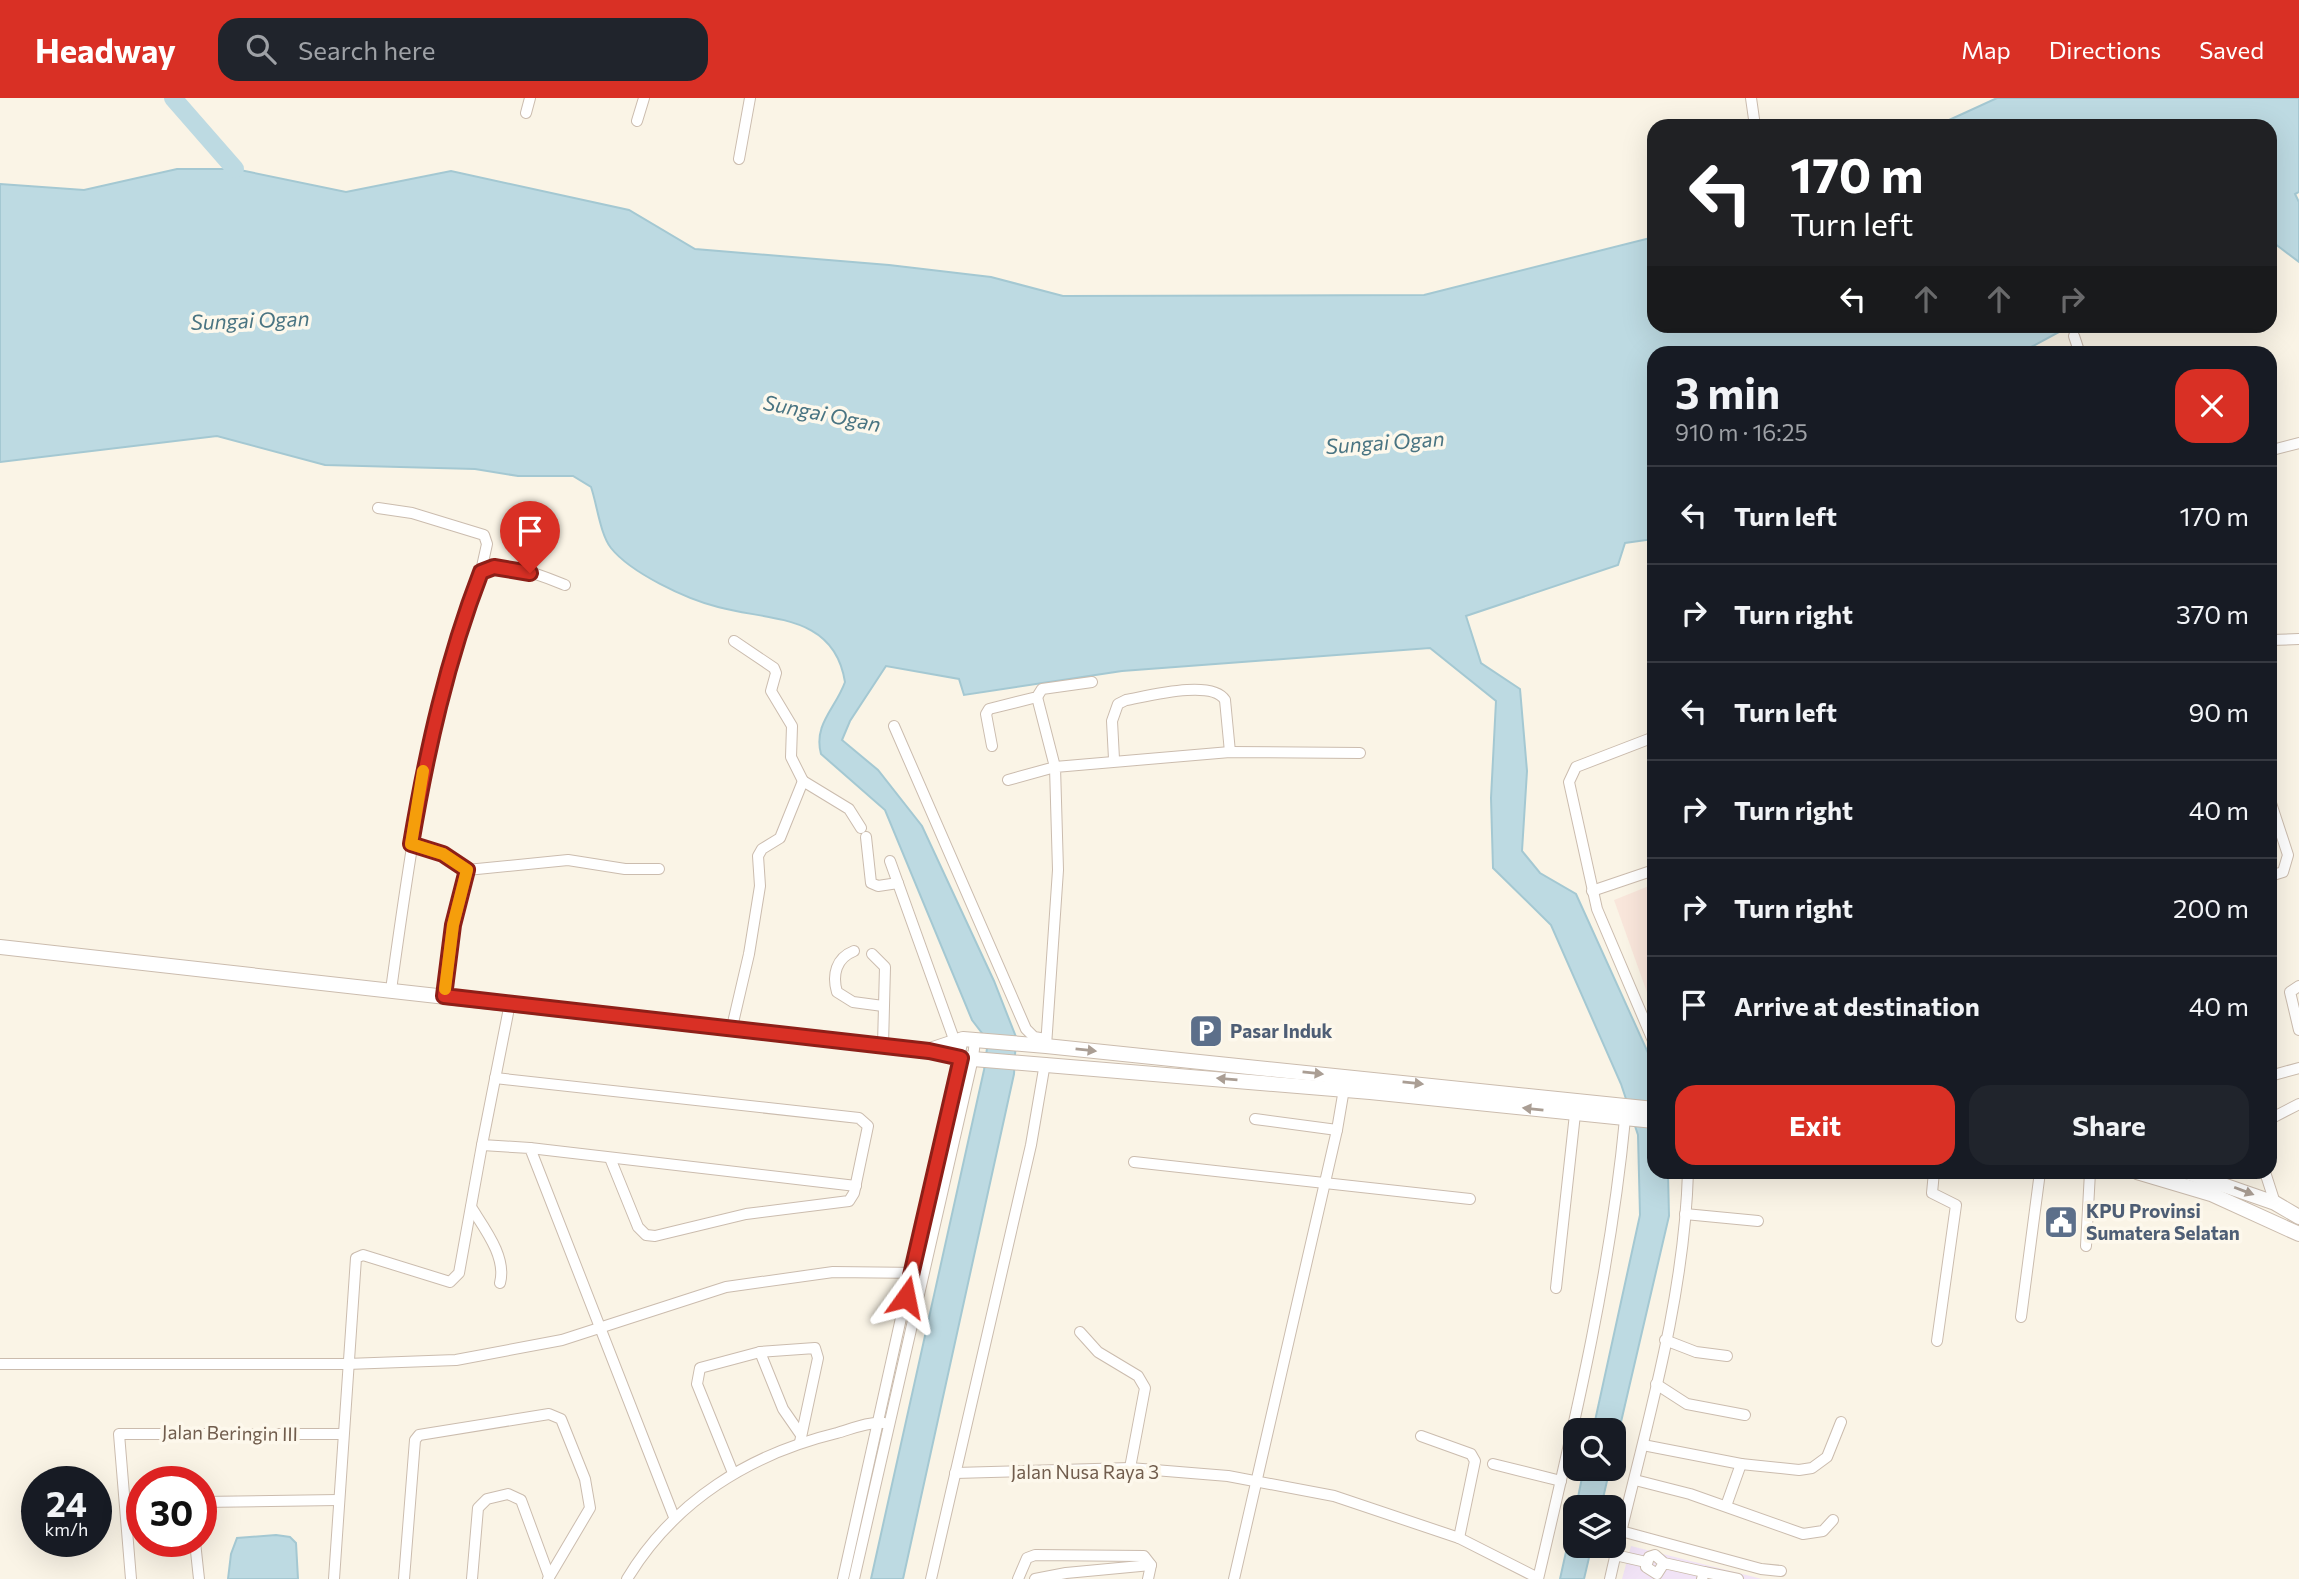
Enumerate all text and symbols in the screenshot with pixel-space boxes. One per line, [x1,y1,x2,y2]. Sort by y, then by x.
search box [218,18,708,81]
text: Headway [35,29,176,70]
icon: search [242,30,280,68]
text: Search here [298,34,436,65]
text: Map [1961,35,2011,64]
text: Directions [2049,35,2161,64]
text: Saved [2199,35,2264,64]
text: 170 m [1790,143,1923,203]
icon: left [1675,147,1766,238]
text: Turn left [1790,203,1914,243]
icon: left [1834,280,1872,318]
icon: ahead [1907,280,1945,318]
icon: ahead [1980,280,2018,318]
icon: right [2053,280,2091,318]
water label: Sungai Ogan [190,305,310,334]
text: 3 min [1675,366,1780,418]
button: close [2175,369,2249,443]
water label: Sungai Ogan [761,389,883,436]
text: 910 m · 16:25 [1675,418,1808,446]
water label: Sungai Ogan [1325,425,1445,458]
icon: left [1675,496,1713,534]
text: Turn left [1734,500,1837,531]
text: 170 m [2180,500,2249,531]
pin [500,501,560,573]
icon: arrive [511,512,549,550]
icon: right [1675,594,1713,632]
text: Turn right [1734,598,1853,629]
text: 370 m [2176,598,2249,629]
icon: left [1675,692,1713,730]
text: Turn left [1734,696,1837,727]
text: 90 m [2189,696,2249,727]
icon: right [1675,790,1713,828]
text: Turn right [1734,794,1853,825]
text: 40 m [2189,794,2249,825]
icon: right [1675,888,1713,926]
text: Turn right [1734,892,1853,923]
text: 200 m [2173,892,2249,923]
icon: arrive [1675,986,1713,1024]
text: Arrive at destination [1734,990,1980,1021]
text: 40 m [2189,990,2249,1021]
parking icon: Pasar Induk [1187,1012,1225,1050]
place label: Pasar Induk [1230,1019,1333,1042]
one-way arrow [1075,1045,1097,1056]
one-way arrow [1302,1067,1324,1078]
one-way arrow [1216,1073,1238,1084]
one-way arrow [1402,1078,1424,1089]
button: Exit [1675,1085,1955,1165]
button: Share [1969,1085,2249,1165]
one-way arrow [1522,1103,1544,1114]
one-way arrow [2234,1186,2255,1197]
place label: KPU Provinsi Sumatera Selatan [2086,1199,2240,1244]
public building icon: KPU Provinsi Sumatera Selatan [2042,1203,2080,1241]
position arrow [869,1260,943,1334]
map controls [1563,1418,1626,1558]
button: search [1563,1418,1626,1481]
street label: Jalan Beringin III [162,1420,298,1445]
street label: Jalan Nusa Raya 3 [1011,1460,1159,1483]
speed limit sign: 30 [126,1466,217,1557]
text: 24 [46,1481,87,1524]
button: layers [1563,1495,1626,1558]
text: km/h [45,1518,88,1540]

